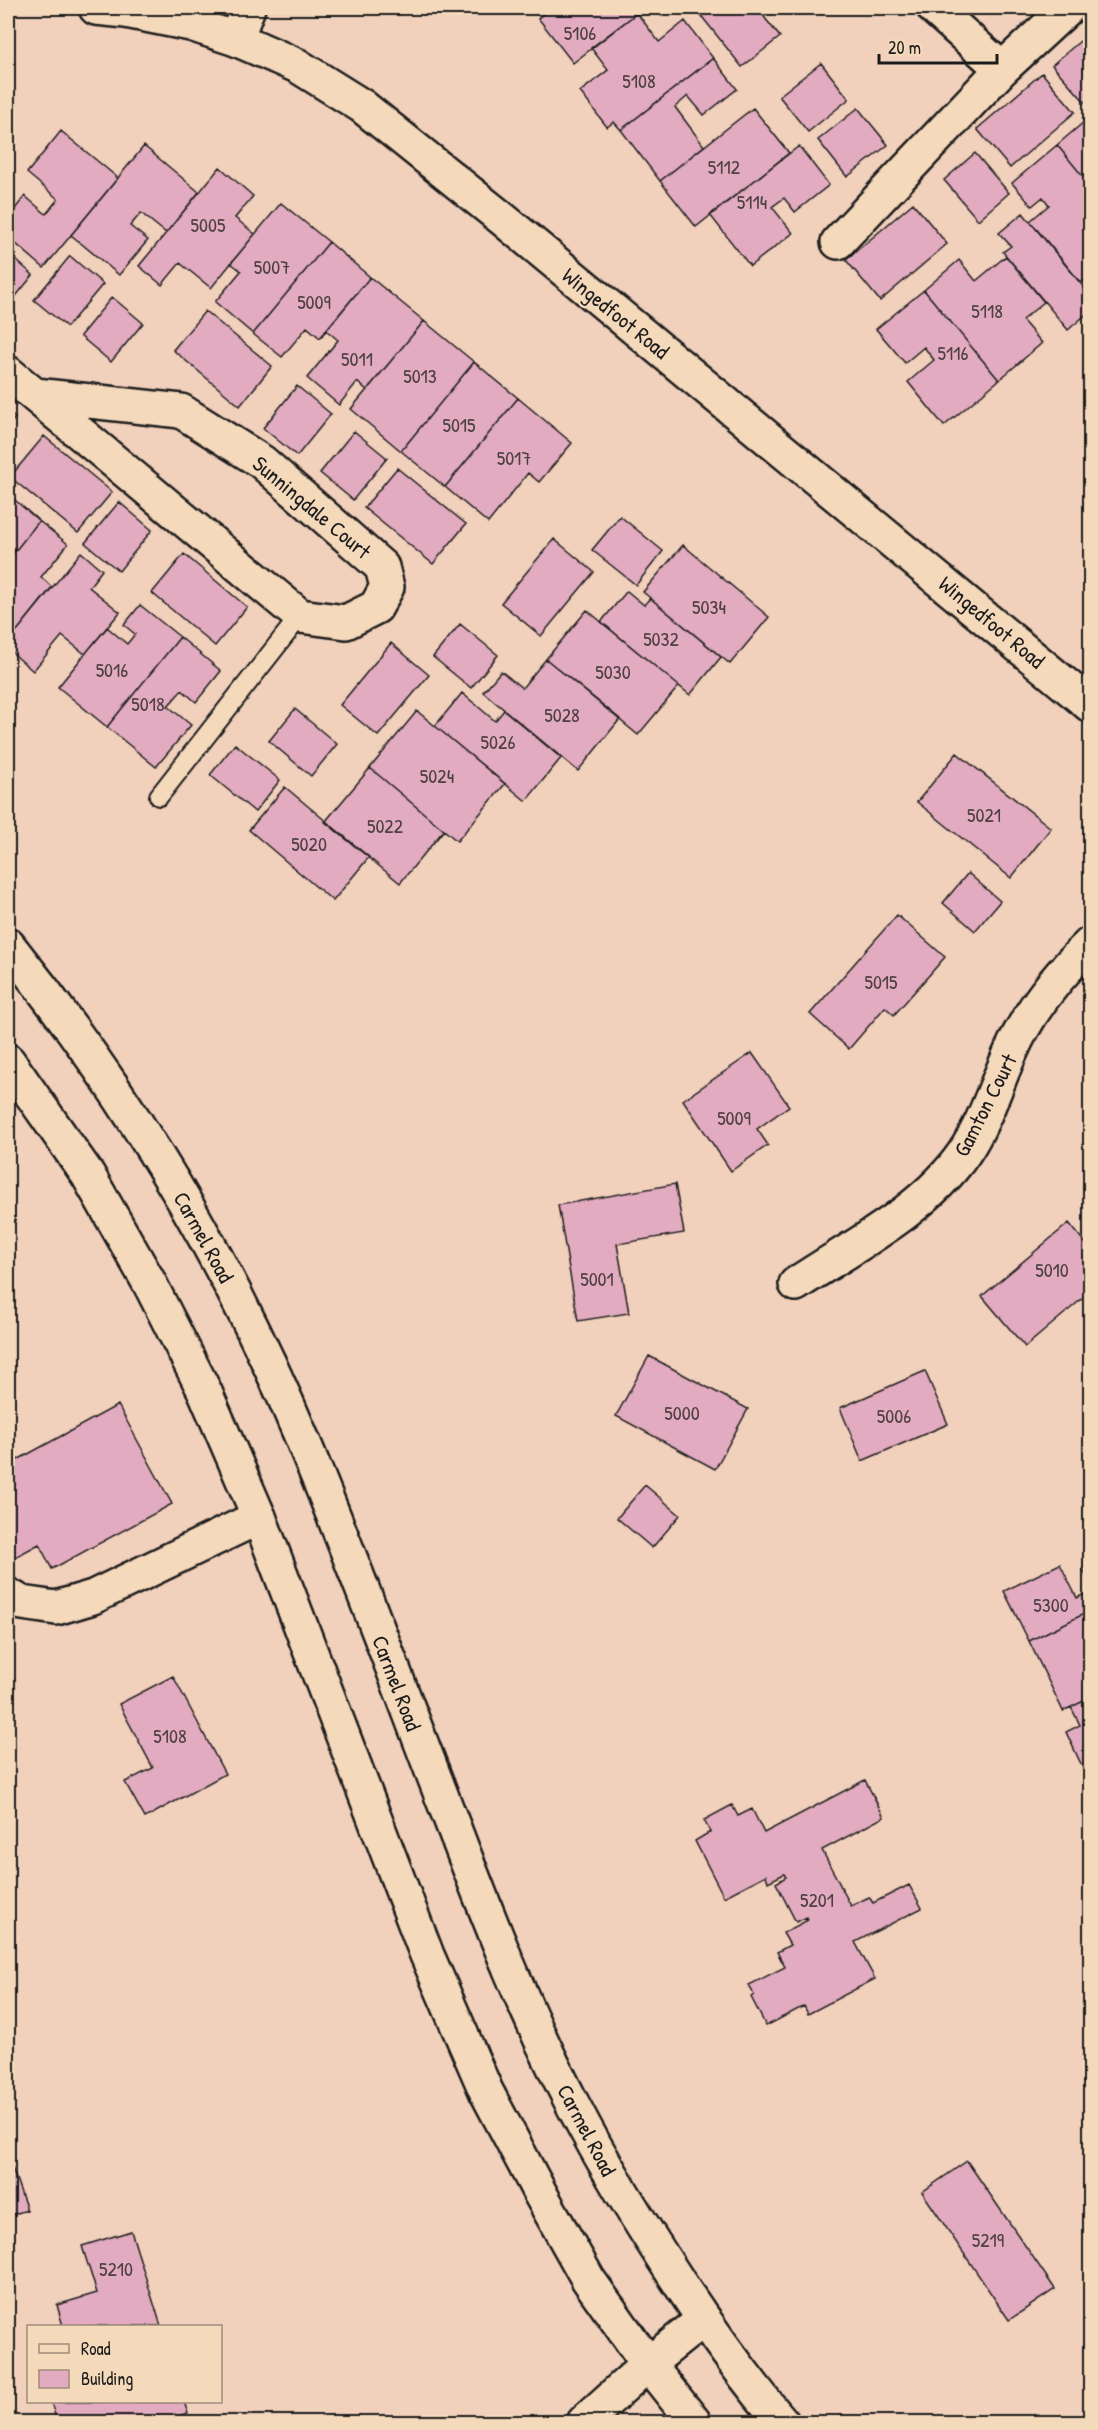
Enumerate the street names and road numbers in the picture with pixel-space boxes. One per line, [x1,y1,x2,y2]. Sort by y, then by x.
street label: Wingedfoot Road [556,260,676,366]
street label: Sunningdale Court [246,449,378,566]
street label: Wingedfoot Road [933,569,1052,675]
street label: Gamton Court [946,1048,1024,1161]
street label: Carmel Road [167,1186,242,1288]
street label: Carmel Road [365,1631,429,1735]
street label: Carmel Road [550,2079,624,2181]

